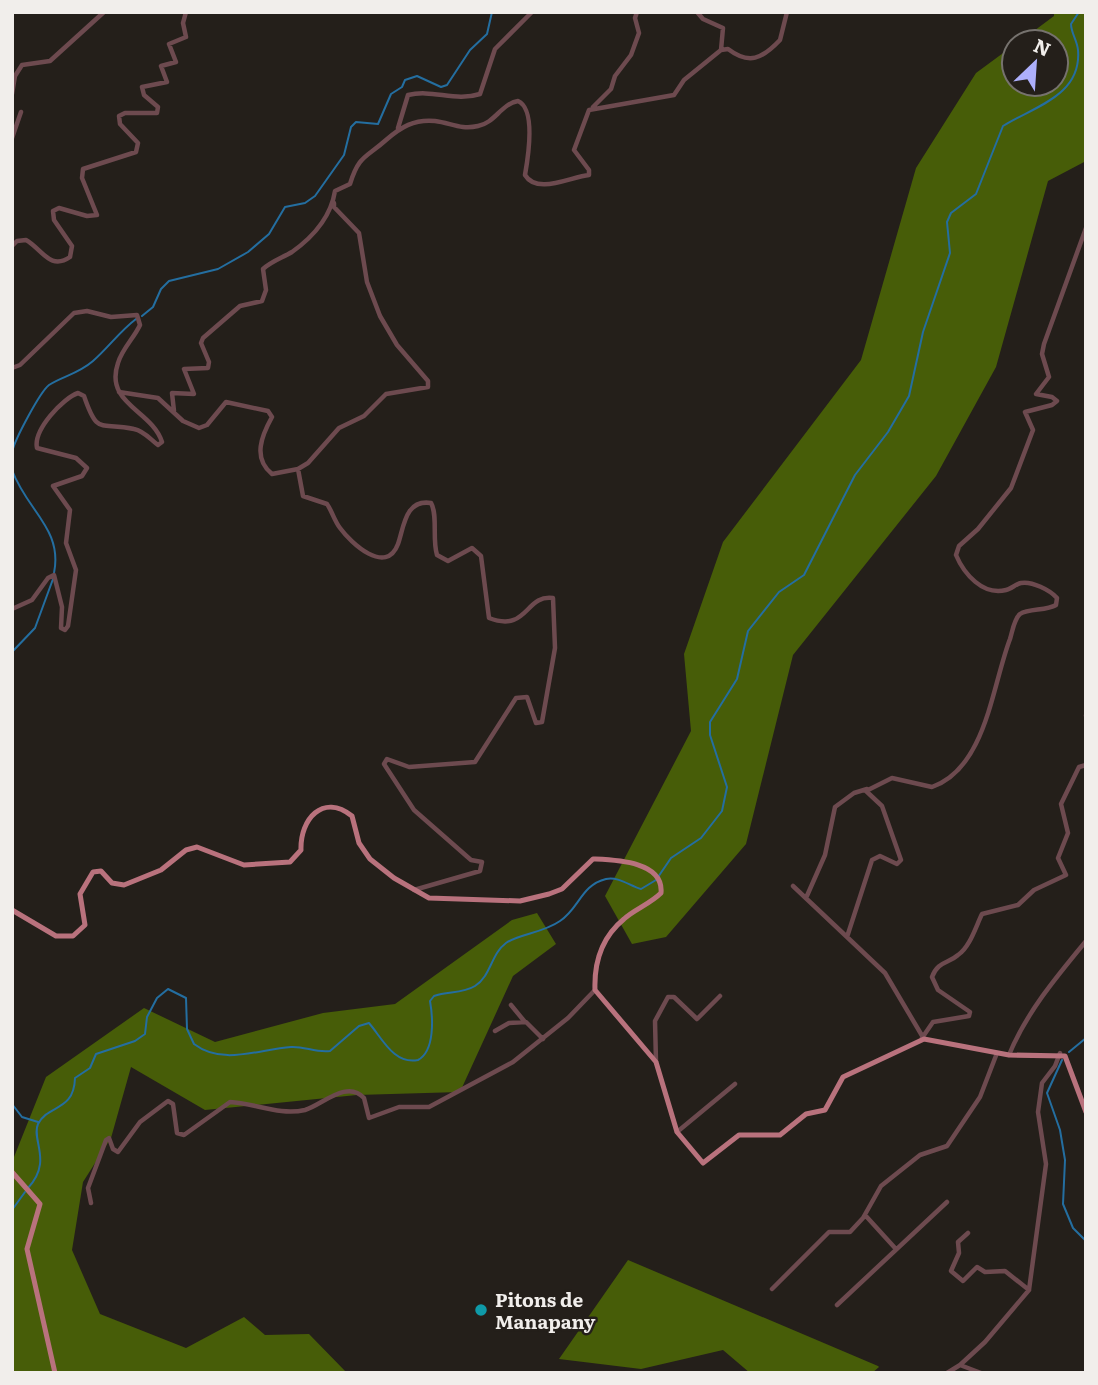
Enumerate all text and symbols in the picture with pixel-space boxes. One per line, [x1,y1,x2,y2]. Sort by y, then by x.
north arrow [1000,28,1070,98]
text: N [1029,31,1056,63]
place label: Pitons de Manapany [495,1285,596,1335]
marker: Pitons de Manapany [473,1302,489,1318]

